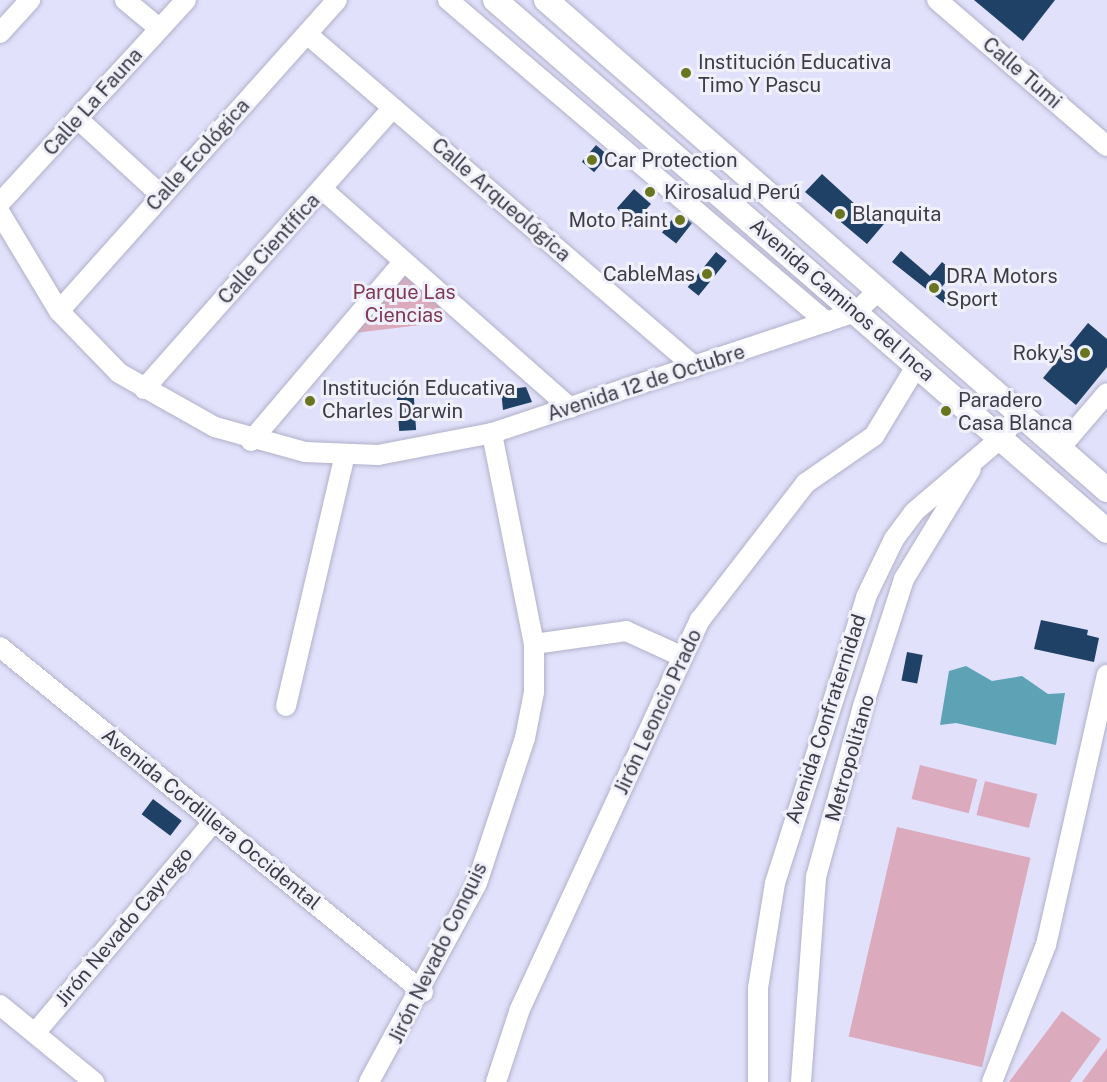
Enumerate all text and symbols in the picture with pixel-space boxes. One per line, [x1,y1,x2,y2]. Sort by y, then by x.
street label: Calle Tumi [978,32,1066,114]
street label: Calle La Fauna [38,43,148,161]
place label: Institución Educativa Timo Y Pascu [698,50,891,97]
marker: Institución Educativa Timo Y Pascu [679,66,693,80]
street label: Calle Ecológica [141,94,255,216]
street label: Calle Arqueológica [427,133,575,267]
place label: Car Protection [604,148,737,172]
marker: Car Protection [585,153,599,167]
place label: Kirosalud Perú [664,180,800,204]
marker: Kirosalud Perú [641,183,659,201]
street label: Calle Científica [213,189,325,309]
place label: Blanquita [852,202,941,226]
marker: Blanquita [833,207,847,221]
place label: Moto Paint [568,208,668,232]
marker: Moto Paint [673,213,687,227]
street label: Avenida Caminos del Inca [745,213,939,387]
place label: CableMas [603,262,695,286]
place label: DRA Motors Sport [946,264,1058,311]
marker: CableMas [700,267,714,281]
park label: Parque Las Ciencias [352,280,456,327]
marker: DRA Motors Sport [927,281,941,295]
street label: Avenida 12 de Octubre [544,340,748,426]
place label: Roky's [1013,341,1073,365]
marker: Roky's [1078,346,1092,360]
place label: Institución Educativa Charles Darwin [322,377,515,424]
place label: Paradero Casa Blanca [958,388,1072,435]
marker: Institución Educativa Charles Darwin [303,394,317,408]
marker: Paradero Casa Blanca [939,404,953,418]
street label: Avenida Confraternidad [781,611,871,827]
street label: Jirón Leoncio Prado [609,625,707,799]
street label: Metropolitano [820,692,880,824]
street label: Avenida Cordillera Occidental [97,723,325,915]
street label: Jirón Nevado Cayrego [50,842,198,1012]
street label: Jirón Nevado Conquis [384,858,492,1048]

